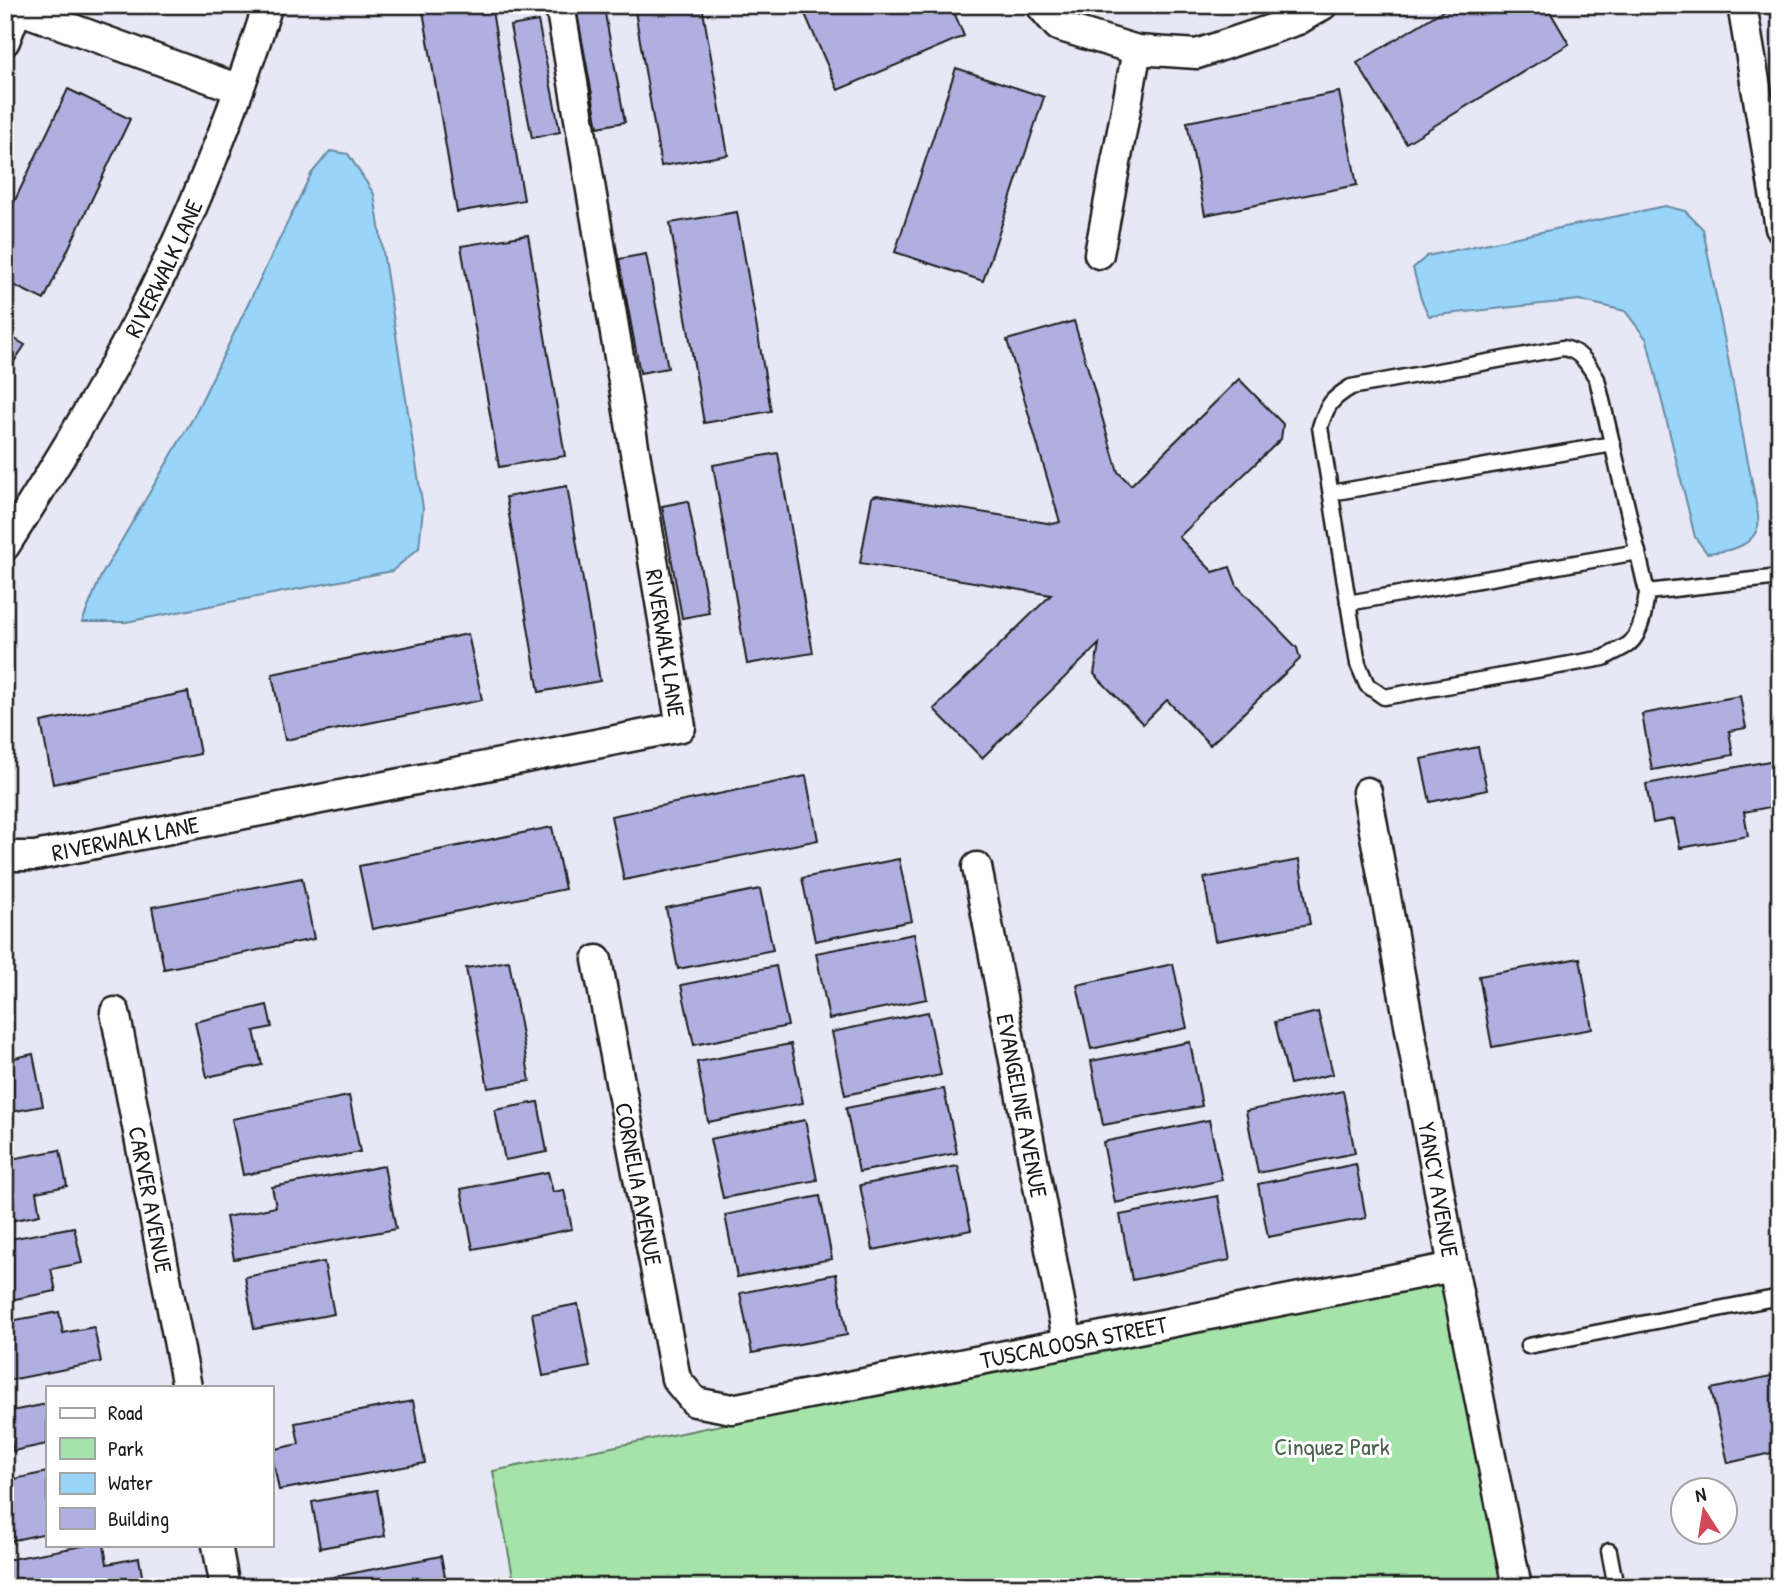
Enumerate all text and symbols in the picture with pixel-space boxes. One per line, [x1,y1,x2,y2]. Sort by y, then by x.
street label: RIVERWALK LANE [116,194,210,343]
street label: RIVERWALK LANE [639,567,694,719]
street label: RIVERWALK LANE [49,808,202,868]
street label: EVANGELINE AVENUE [989,1011,1056,1201]
street label: CORNELIA AVENUE [608,1100,670,1269]
street label: YANCY AVENUE [1411,1119,1467,1260]
street label: CARVER AVENUE [121,1124,181,1276]
street label: TUSCALOOSA STREET [977,1308,1171,1376]
legend [46,1386,273,1546]
text: Road [108,1398,142,1427]
park label: Cinquez Park [1274,1430,1390,1462]
text: Park [108,1434,143,1463]
text: Water [108,1468,153,1497]
north arrow [1670,1476,1740,1546]
text: N [1693,1481,1708,1508]
text: Building [108,1504,169,1533]

